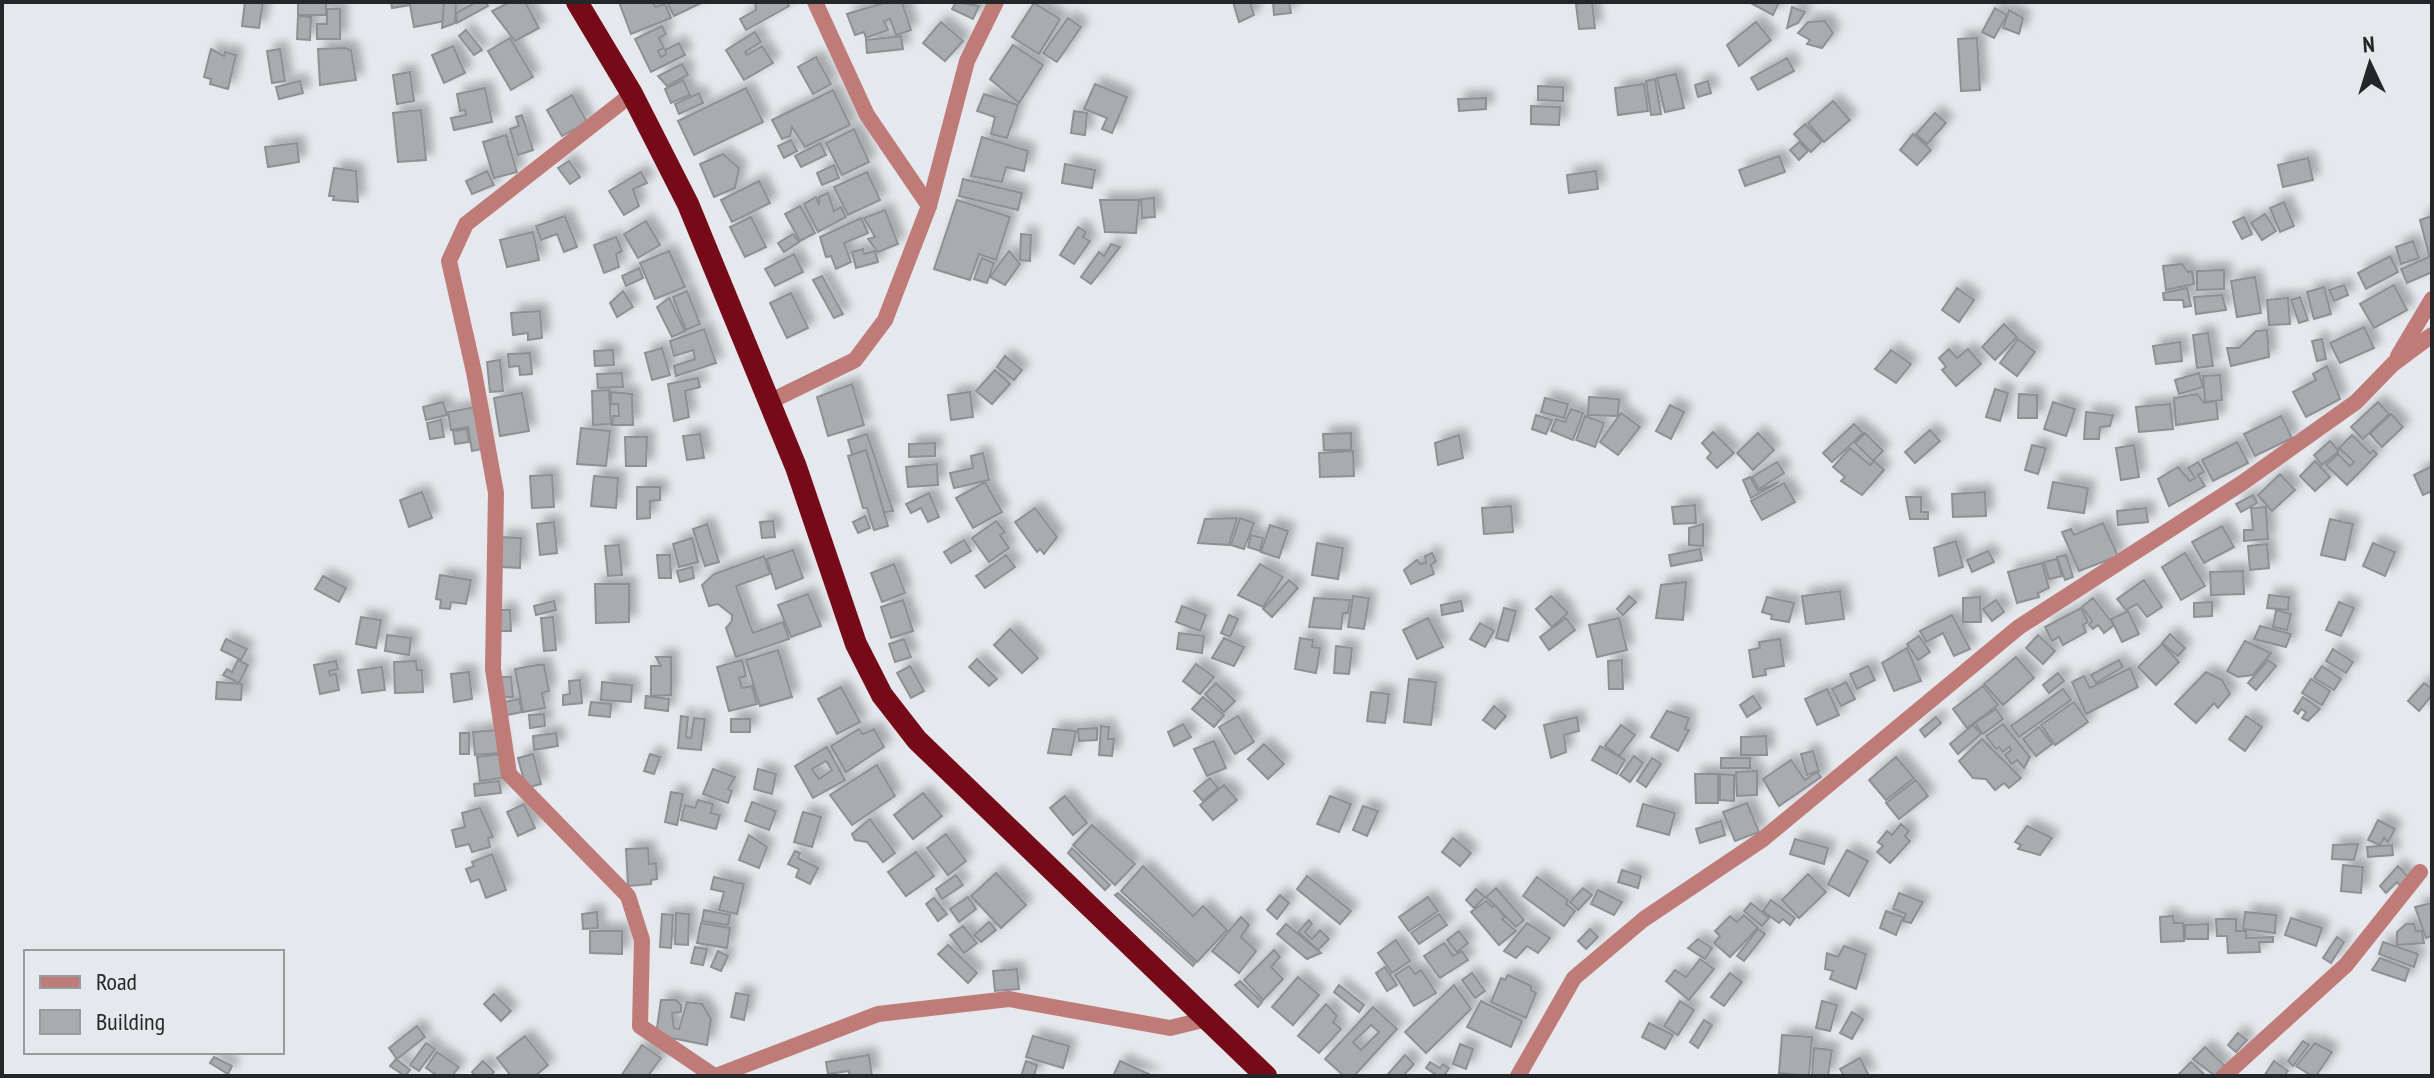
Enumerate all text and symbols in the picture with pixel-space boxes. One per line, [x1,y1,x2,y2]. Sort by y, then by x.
north arrow [2330,24,2410,104]
text: N [2362,30,2376,58]
legend [24,950,284,1054]
text: Road [96,966,137,997]
text: Building [96,1006,165,1037]

